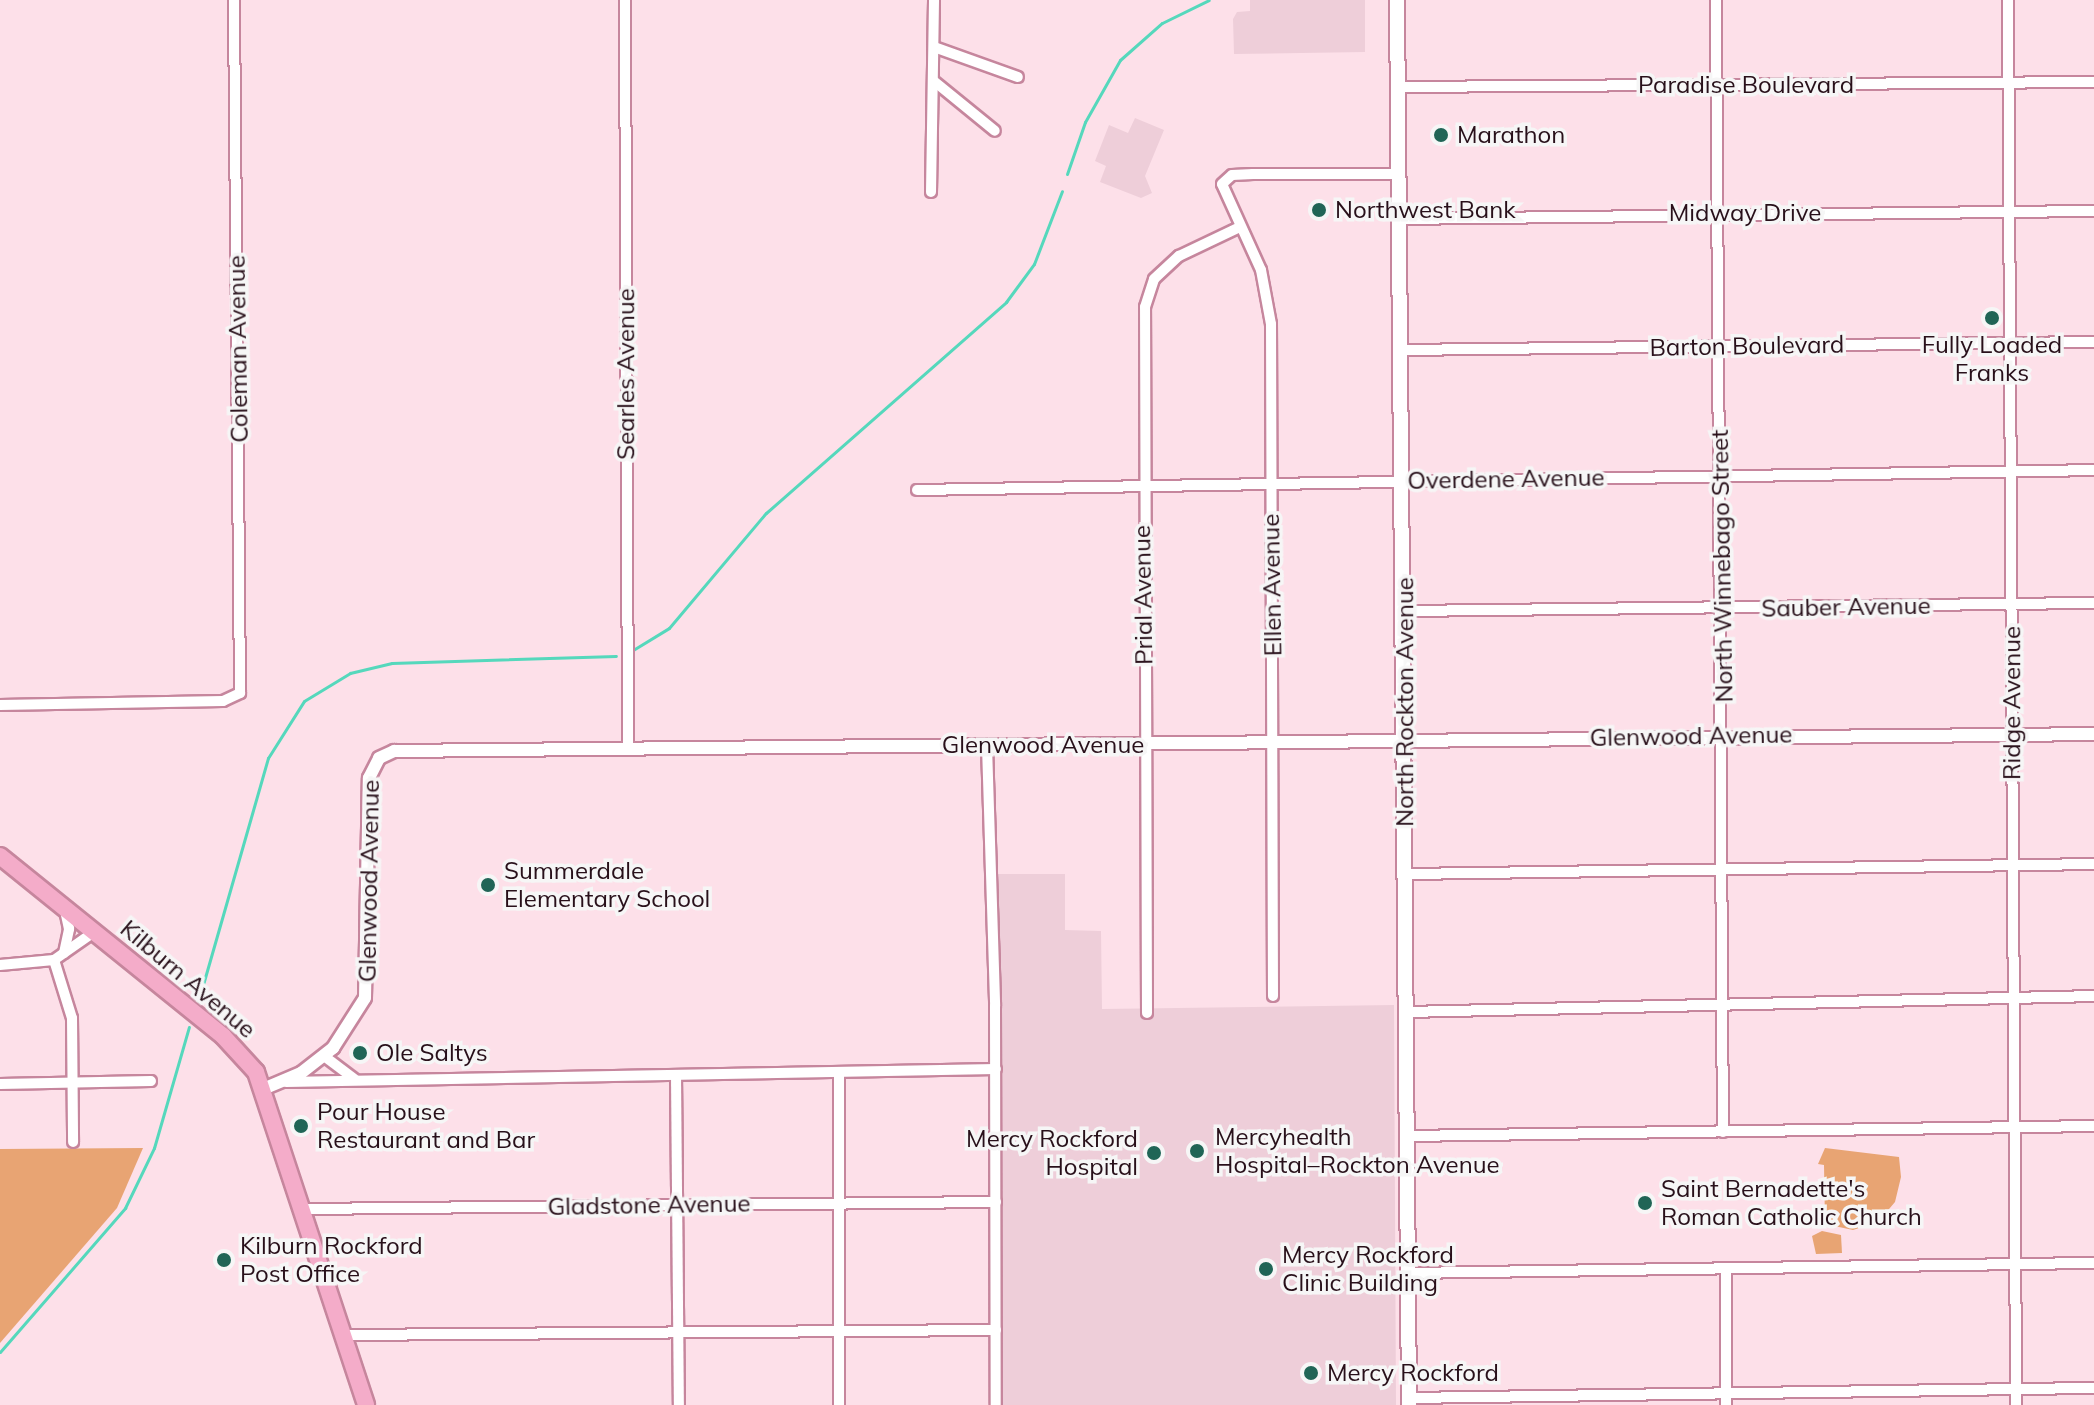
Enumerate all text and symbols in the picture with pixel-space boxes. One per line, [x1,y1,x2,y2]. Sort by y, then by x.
street label: Paradise Boulevard [1638,71,1854,99]
place label: Marathon [1457,121,1565,149]
marker: Marathon [1432,126,1450,144]
place label: Northwest Bank [1335,196,1516,224]
street label: Midway Drive [1669,199,1821,227]
marker: Northwest Bank [1310,201,1328,219]
street label: Coleman Avenue [222,255,254,443]
street label: Searles Avenue [612,288,640,460]
marker: Fully Loaded Franks [1983,309,2001,327]
street label: Barton Boulevard [1649,330,1845,362]
place label: Fully Loaded Franks [1922,331,2062,387]
street label: North Winnebago Street [1705,429,1739,703]
street label: Overdene Avenue [1407,463,1605,495]
street label: Ellen Avenue [1256,514,1288,656]
street label: Prial Avenue [1127,525,1159,665]
street label: North Rockton Avenue [1391,577,1419,827]
street label: Sauber Avenue [1761,591,1931,623]
street label: Ridge Avenue [1998,626,2026,780]
street label: Glenwood Avenue [1589,720,1793,752]
street label: Glenwood Avenue [942,731,1144,759]
street label: Glenwood Avenue [353,779,385,983]
place label: Summerdale Elementary School [504,857,710,913]
marker: Summerdale Elementary School [479,876,497,894]
street label: Kilburn Avenue [115,914,261,1044]
place label: Ole Saltys [376,1039,488,1067]
marker: Ole Saltys [351,1044,369,1062]
place label: Pour House Restaurant and Bar [317,1098,535,1154]
marker: Pour House Restaurant and Bar [292,1117,310,1135]
place label: Mercyhealth Hospital–Rockton Avenue [1215,1123,1500,1179]
place label: Mercy Rockford Hospital [966,1125,1138,1181]
marker: Mercyhealth Hospital–Rockton Avenue [1186,1140,1208,1162]
marker: Mercy Rockford Hospital [1145,1144,1163,1162]
place label: Saint Bernadette's Roman Catholic Church [1661,1175,1922,1231]
street label: Gladstone Avenue [547,1189,751,1221]
marker: Saint Bernadette's Roman Catholic Church [1636,1194,1654,1212]
place label: Kilburn Rockford Post Office [240,1232,423,1288]
place label: Mercy Rockford Clinic Building [1282,1241,1454,1297]
marker: Kilburn Rockford Post Office [215,1251,233,1269]
marker: Mercy Rockford Clinic Building [1257,1260,1275,1278]
place label: Mercy Rockford [1327,1359,1499,1387]
marker: Mercy Rockford [1302,1364,1320,1382]

